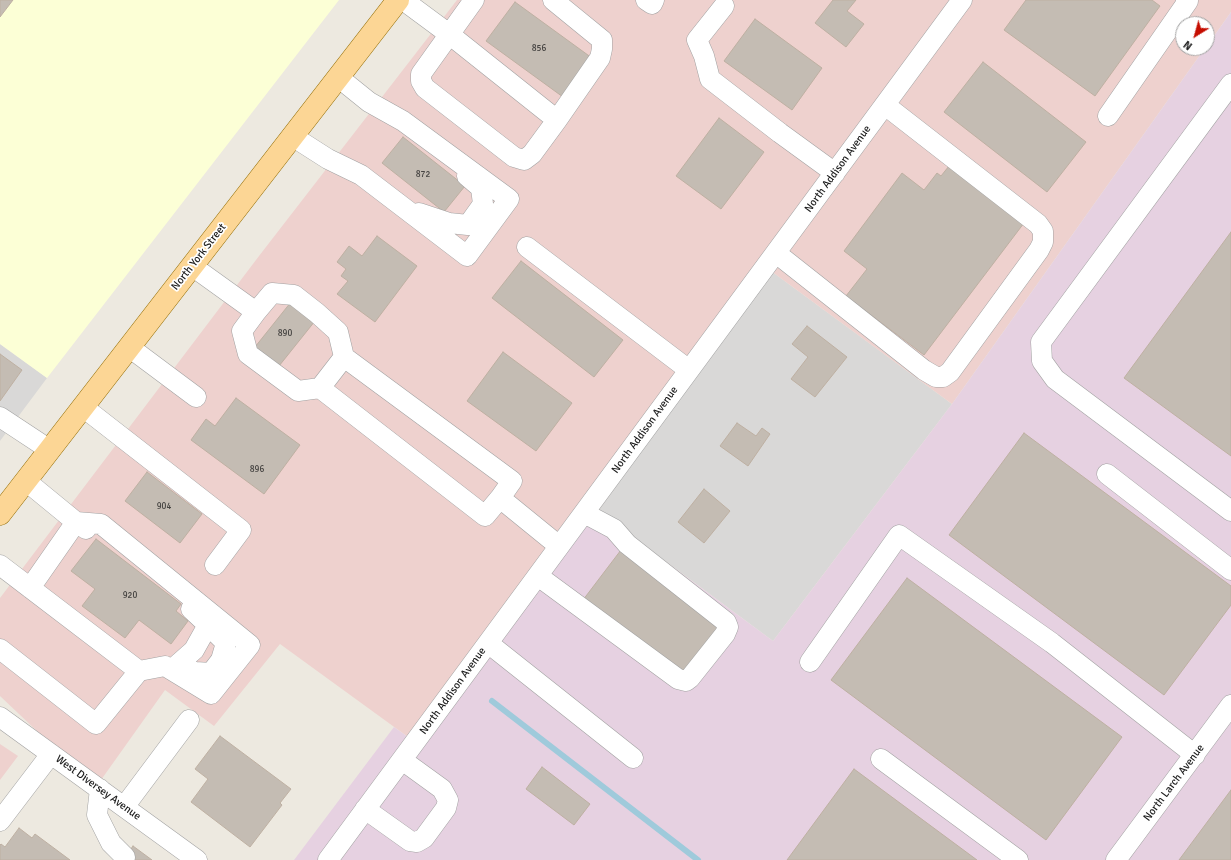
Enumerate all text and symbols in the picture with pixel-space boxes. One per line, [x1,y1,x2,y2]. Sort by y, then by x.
north arrow [1175,16,1215,56]
text: N [1181,38,1195,53]
house number: 856 [532,44,546,54]
street label: North Addison Avenue [802,123,874,215]
house number: 872 [416,170,430,180]
street label: North York Street [169,221,229,293]
house number: 890 [278,329,292,339]
street label: North Addison Avenue [609,384,681,476]
house number: 896 [250,465,264,475]
house number: 904 [157,502,171,512]
house number: 920 [123,591,137,601]
street label: North Addison Avenue [417,645,489,737]
street label: North Larch Avenue [1141,742,1207,824]
street label: West Diversey Avenue [53,753,143,823]

